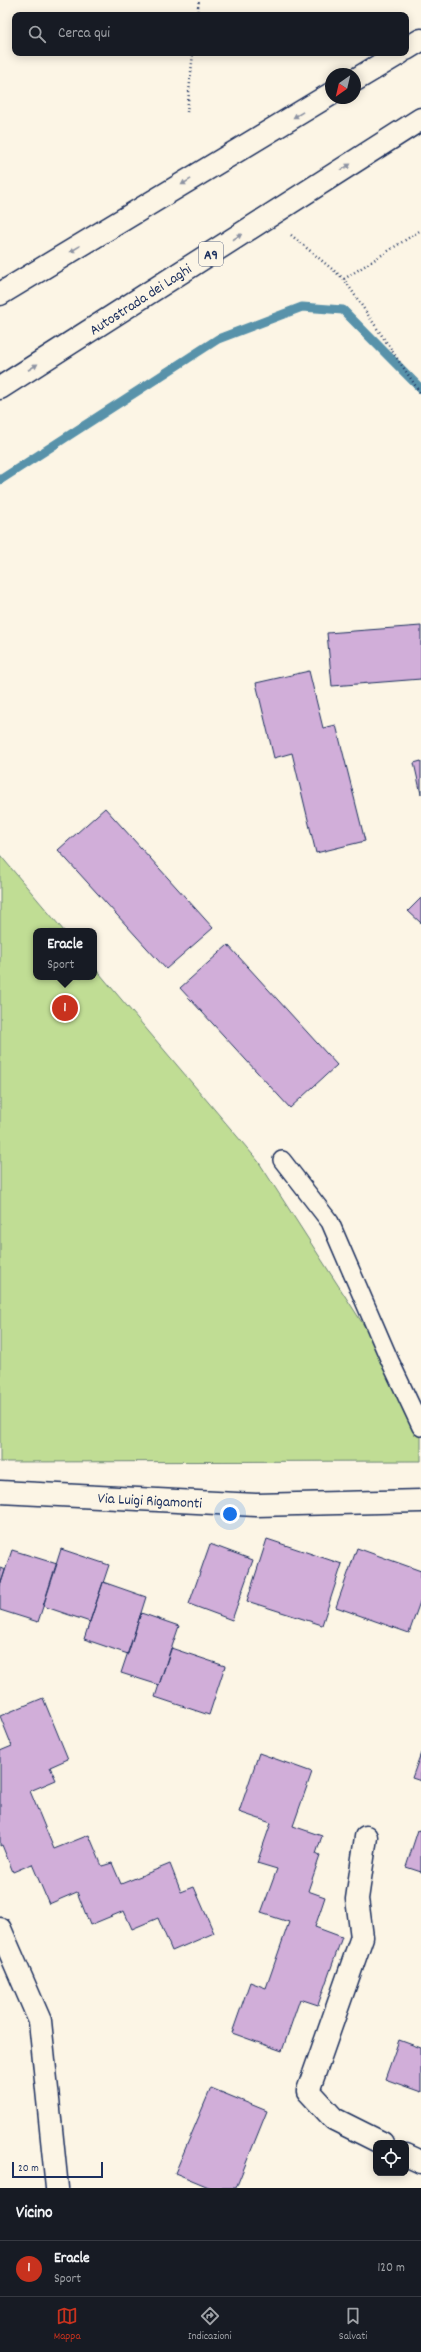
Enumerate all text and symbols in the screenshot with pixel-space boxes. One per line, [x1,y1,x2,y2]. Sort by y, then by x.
search box [12,12,409,56]
icon: search [26,23,48,45]
text: Cerca qui [58,23,110,45]
north arrow [325,68,361,104]
one-way arrow [292,111,304,118]
one-way arrow [341,164,352,171]
one-way arrow [180,178,192,185]
one-way arrow [231,234,243,241]
road number: A9 [199,242,223,266]
one-way arrow [70,245,80,253]
street label: Autostrada dei Laghi [86,259,197,342]
one-way arrow [27,364,39,371]
popup [33,928,97,980]
text: Eracle [47,934,83,956]
text: Sport [47,956,74,975]
pin: 1 [52,993,78,1023]
street label: Via Luigi Rigamonti [97,1488,203,1516]
your location [220,1504,240,1524]
map controls [373,2140,409,2176]
button: locate [373,2140,409,2176]
scale bar [12,2160,103,2179]
text: 20 m [18,2161,39,2177]
text: Vicino [16,2202,53,2226]
text: Eracle [54,2248,90,2270]
text: 1 [28,2259,30,2278]
text: 120 m [377,2259,405,2278]
text: Sport [54,2270,81,2289]
tab: Mappa [54,2305,81,2345]
tab: Indicazioni [188,2305,231,2345]
tab: Salvati [339,2305,367,2345]

